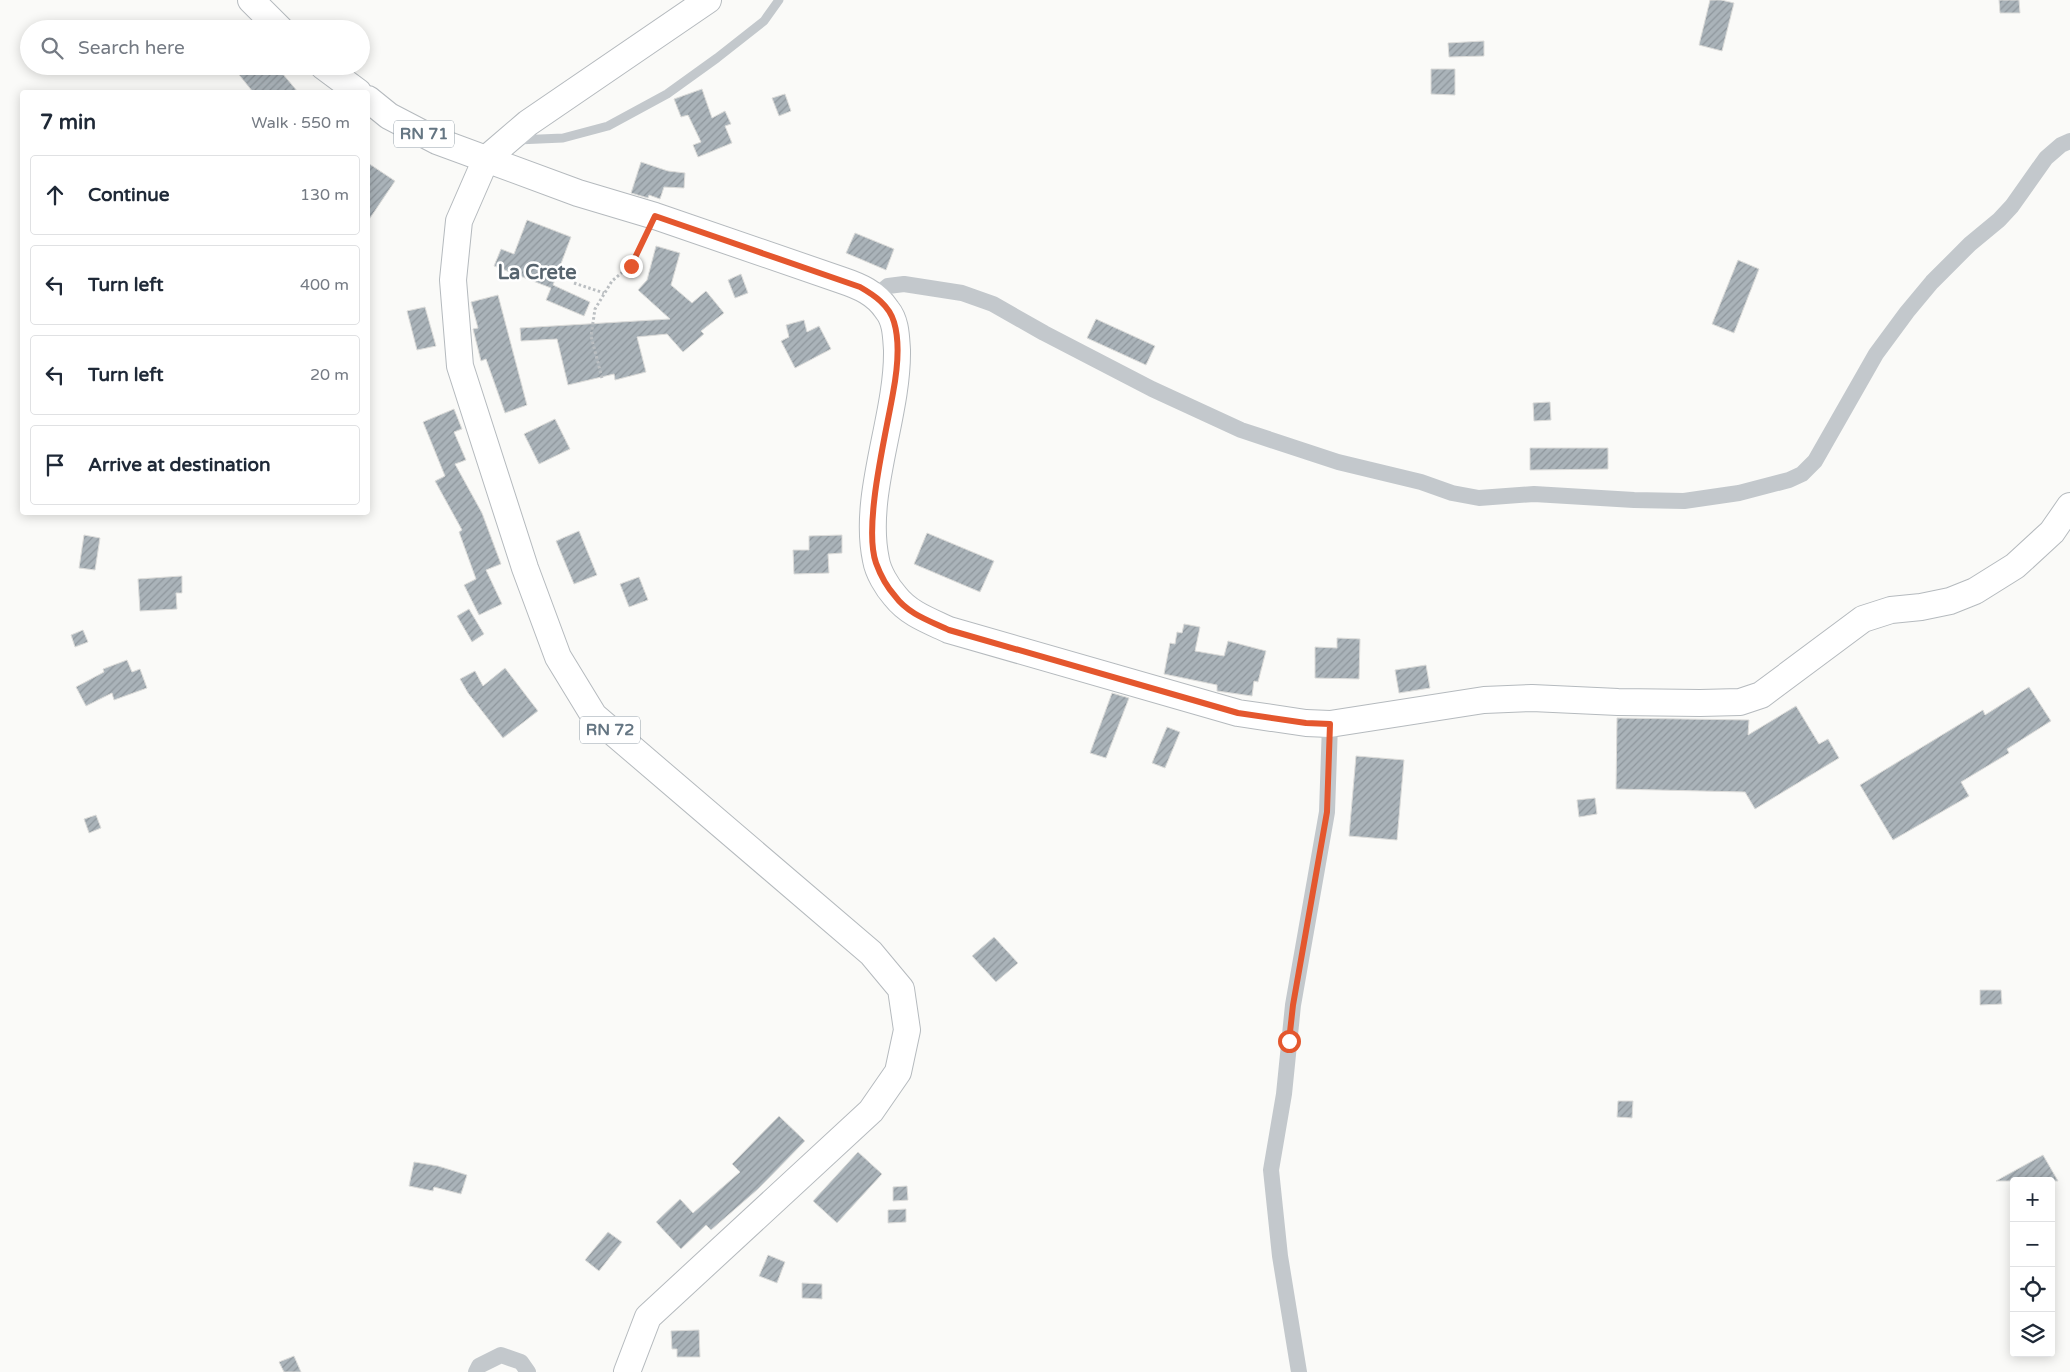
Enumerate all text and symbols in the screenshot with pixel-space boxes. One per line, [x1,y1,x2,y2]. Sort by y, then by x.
search box [20,20,370,75]
icon: search [38,34,66,62]
text: Search here [78,37,185,59]
text: 7 min [40,110,96,135]
text: Walk · 550 m [251,113,350,133]
road number: RN 71 [394,120,454,148]
icon: ahead [41,181,69,209]
text: Continue [88,184,170,206]
text: 130 m [300,185,349,205]
route end [620,255,643,278]
district label: La Crete [497,261,577,285]
icon: left [41,271,69,299]
text: Turn left [88,274,164,296]
text: 400 m [300,275,349,295]
icon: left [41,361,69,389]
text: Turn left [88,364,164,386]
text: 20 m [310,365,349,385]
icon: arrive [41,451,69,479]
text: Arrive at destination [88,454,271,476]
road number: RN 72 [580,716,640,744]
route start [1278,1030,1301,1053]
map controls [2010,1177,2055,1357]
button: + [2010,1177,2055,1222]
button: − [2010,1222,2055,1267]
button: locate [2010,1267,2055,1312]
button: layers [2010,1312,2055,1357]

